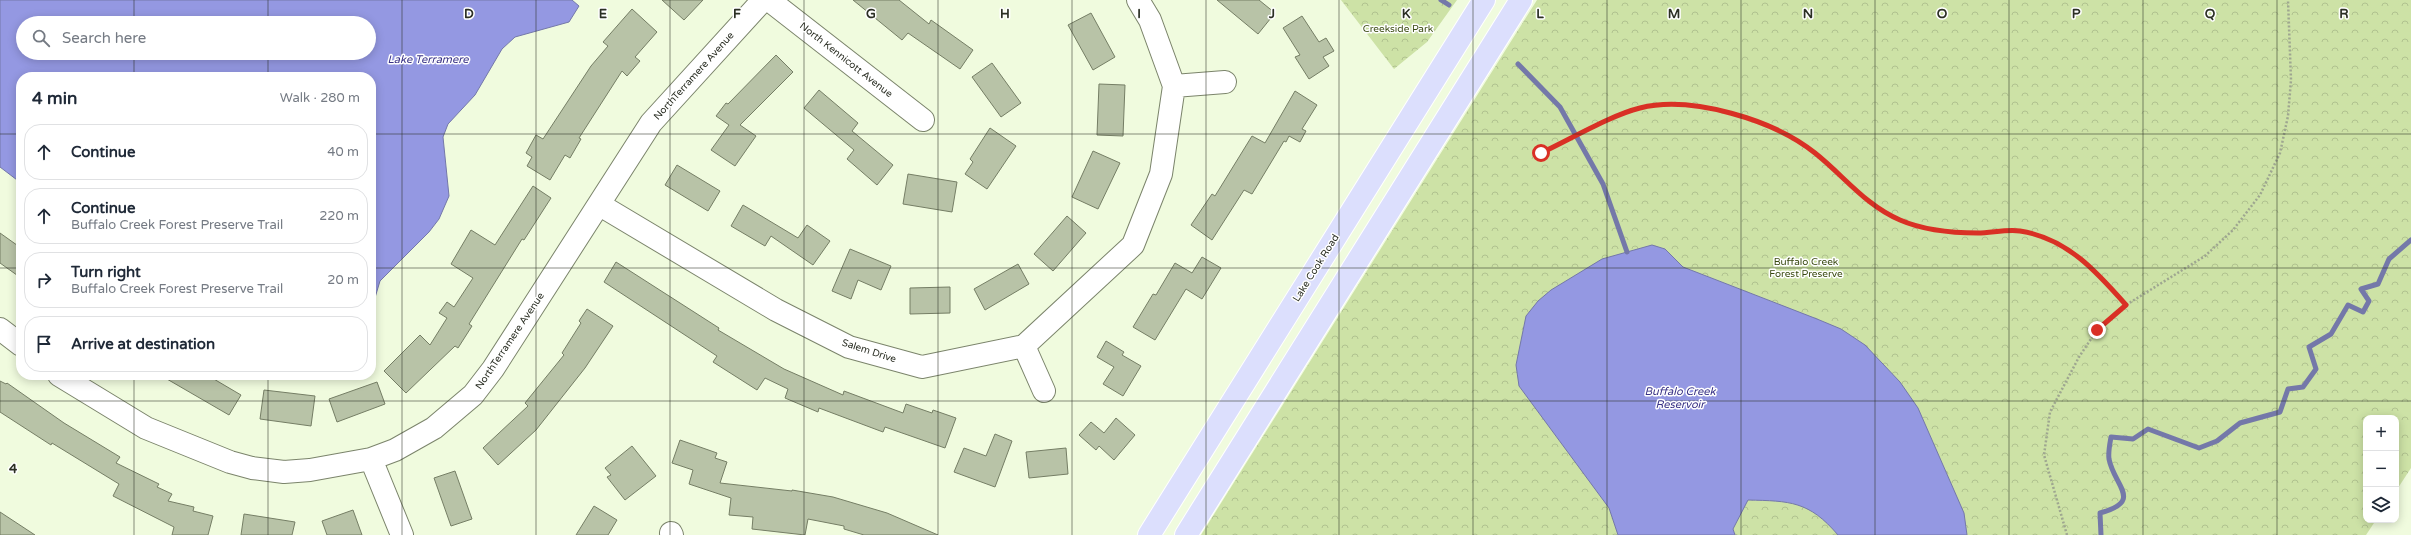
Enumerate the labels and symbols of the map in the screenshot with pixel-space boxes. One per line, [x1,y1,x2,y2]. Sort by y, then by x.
text: D [464,6,474,22]
text: E [599,6,607,22]
text: F [733,6,741,22]
text: G [866,6,876,22]
text: H [1000,6,1010,22]
text: I [1137,6,1141,22]
text: J [1268,6,1275,22]
text: K [1402,6,1411,22]
text: L [1536,6,1544,22]
text: M [1668,6,1680,22]
text: N [1803,6,1813,22]
text: O [1937,6,1948,22]
text: P [2072,6,2081,22]
text: Q [2205,6,2216,22]
text: R [2339,6,2349,22]
street label: North Kennicott Avenue [797,20,895,100]
park label: Creekside Park [1363,23,1434,35]
street label: NorthTerramere Avenue [651,29,737,122]
water label: Lake Terramere [388,53,469,66]
route start [1532,144,1550,162]
street label: Lake Cook Road [1290,232,1342,304]
park label: Buffalo Creek Forest Preserve [1769,256,1843,280]
street label: NorthTerramere Avenue [473,290,547,392]
route end [2088,321,2106,339]
street label: Salem Drive [840,337,898,366]
water label: Buffalo Creek Reservoir [1644,385,1717,411]
text: 4 [9,461,18,477]

